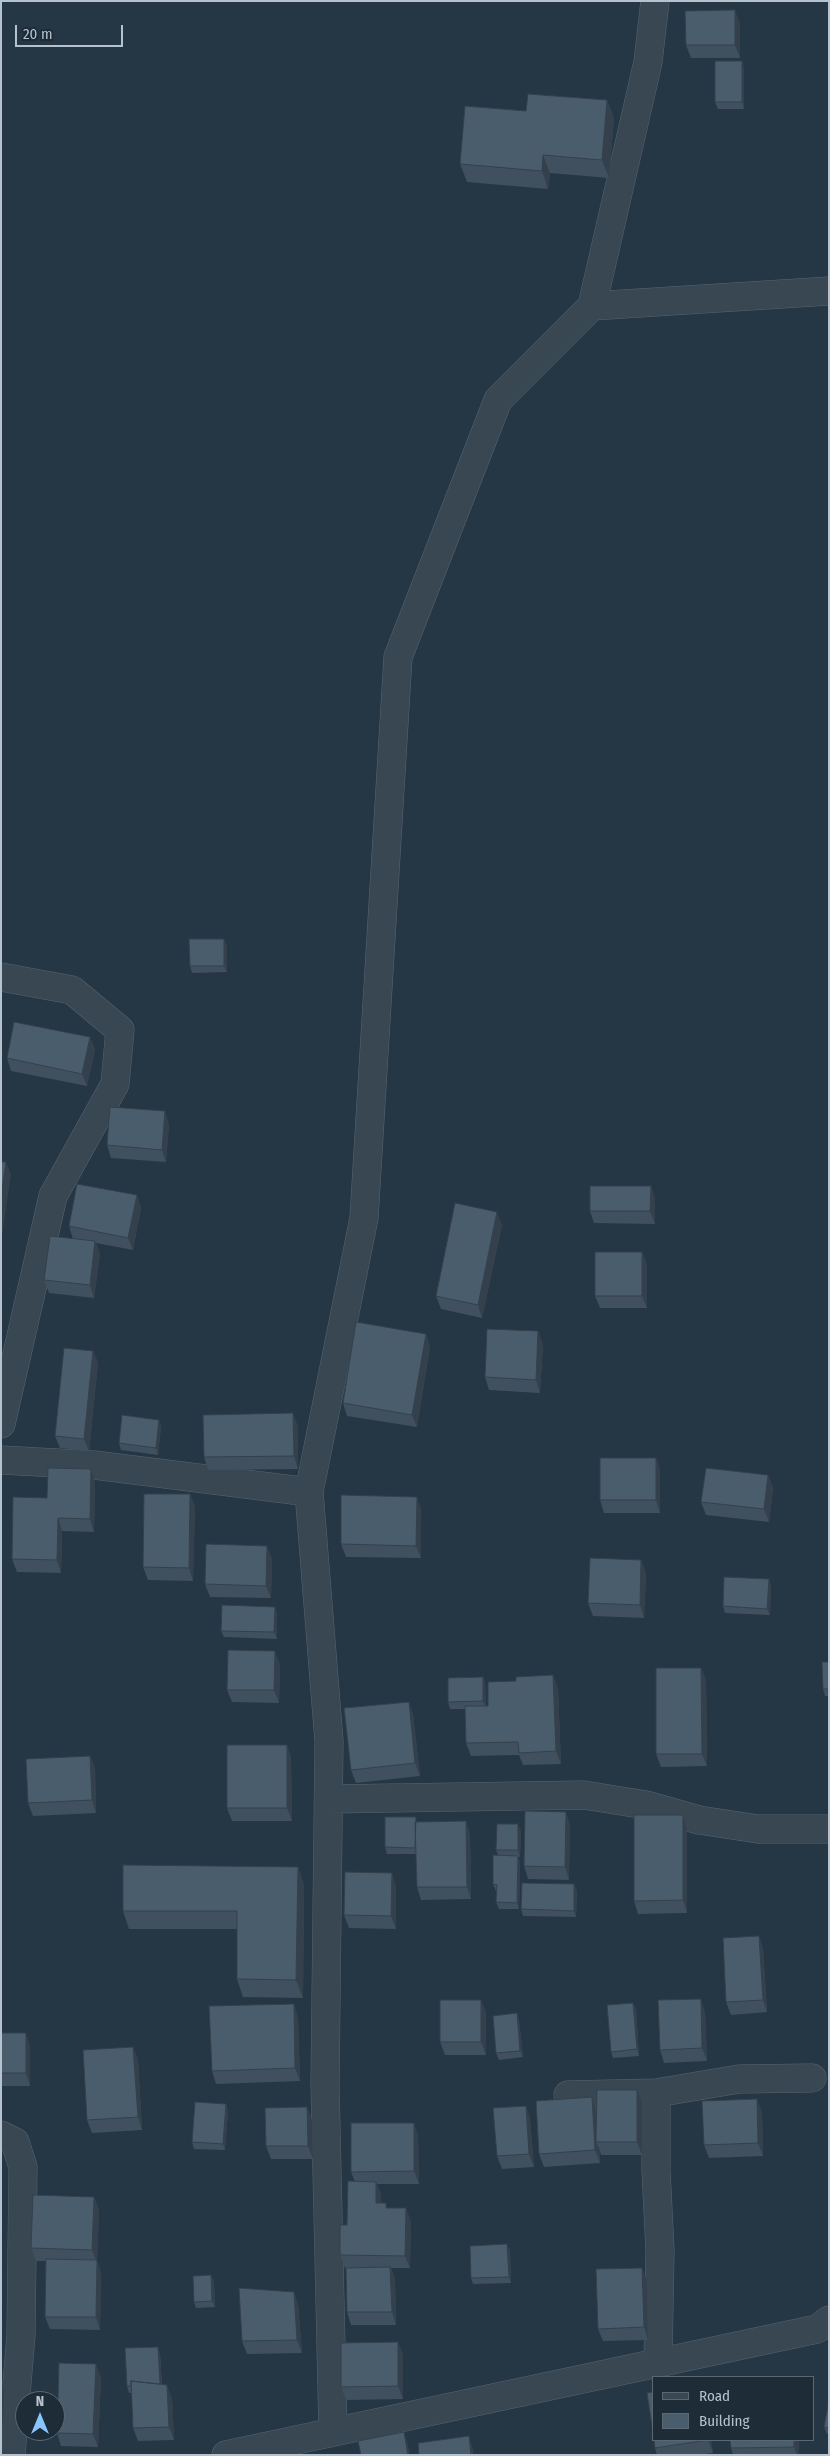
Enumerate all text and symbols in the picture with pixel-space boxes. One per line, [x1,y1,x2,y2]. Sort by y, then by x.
scale bar [18,15,125,47]
text: 20 m [23,25,53,43]
legend [652,2376,815,2441]
text: Road [699,2387,730,2405]
north arrow [15,2391,65,2441]
text: N [36,2393,44,2410]
text: Building [699,2412,750,2430]

